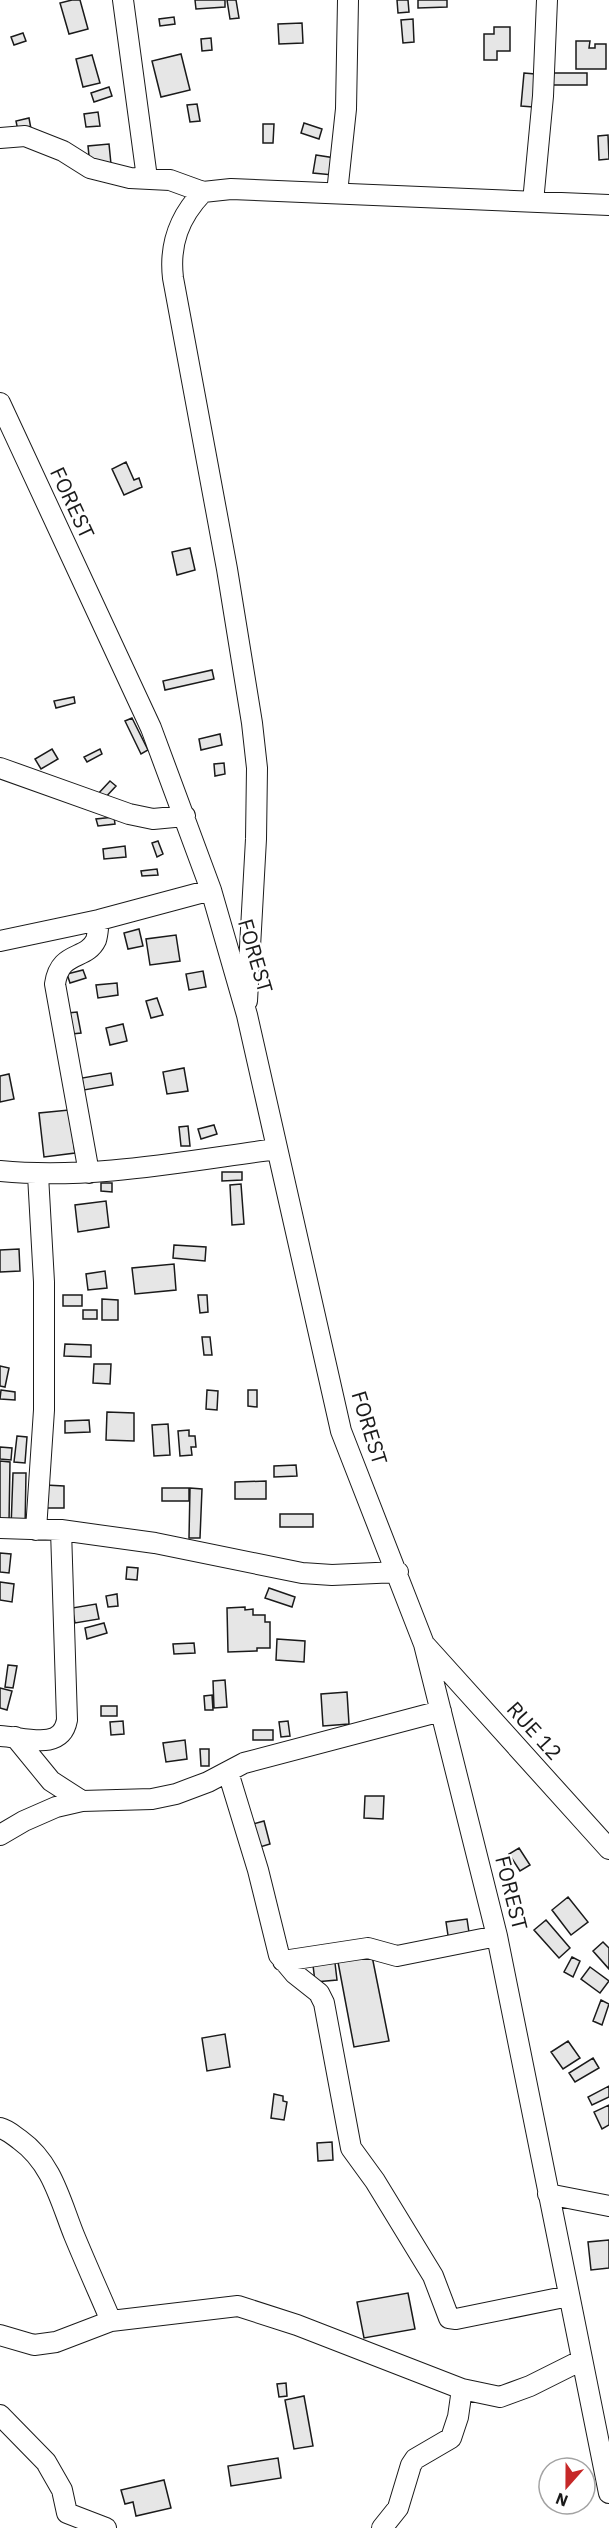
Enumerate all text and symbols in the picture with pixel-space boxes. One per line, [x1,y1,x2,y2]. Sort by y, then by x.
street label: FOREST [44,462,102,543]
street label: FOREST [232,915,280,996]
street label: FOREST [345,1387,394,1468]
street label: RUE 12 [501,1695,569,1766]
street label: FOREST [489,1853,535,1933]
north arrow [537,2456,597,2516]
text: N [553,2489,571,2511]

